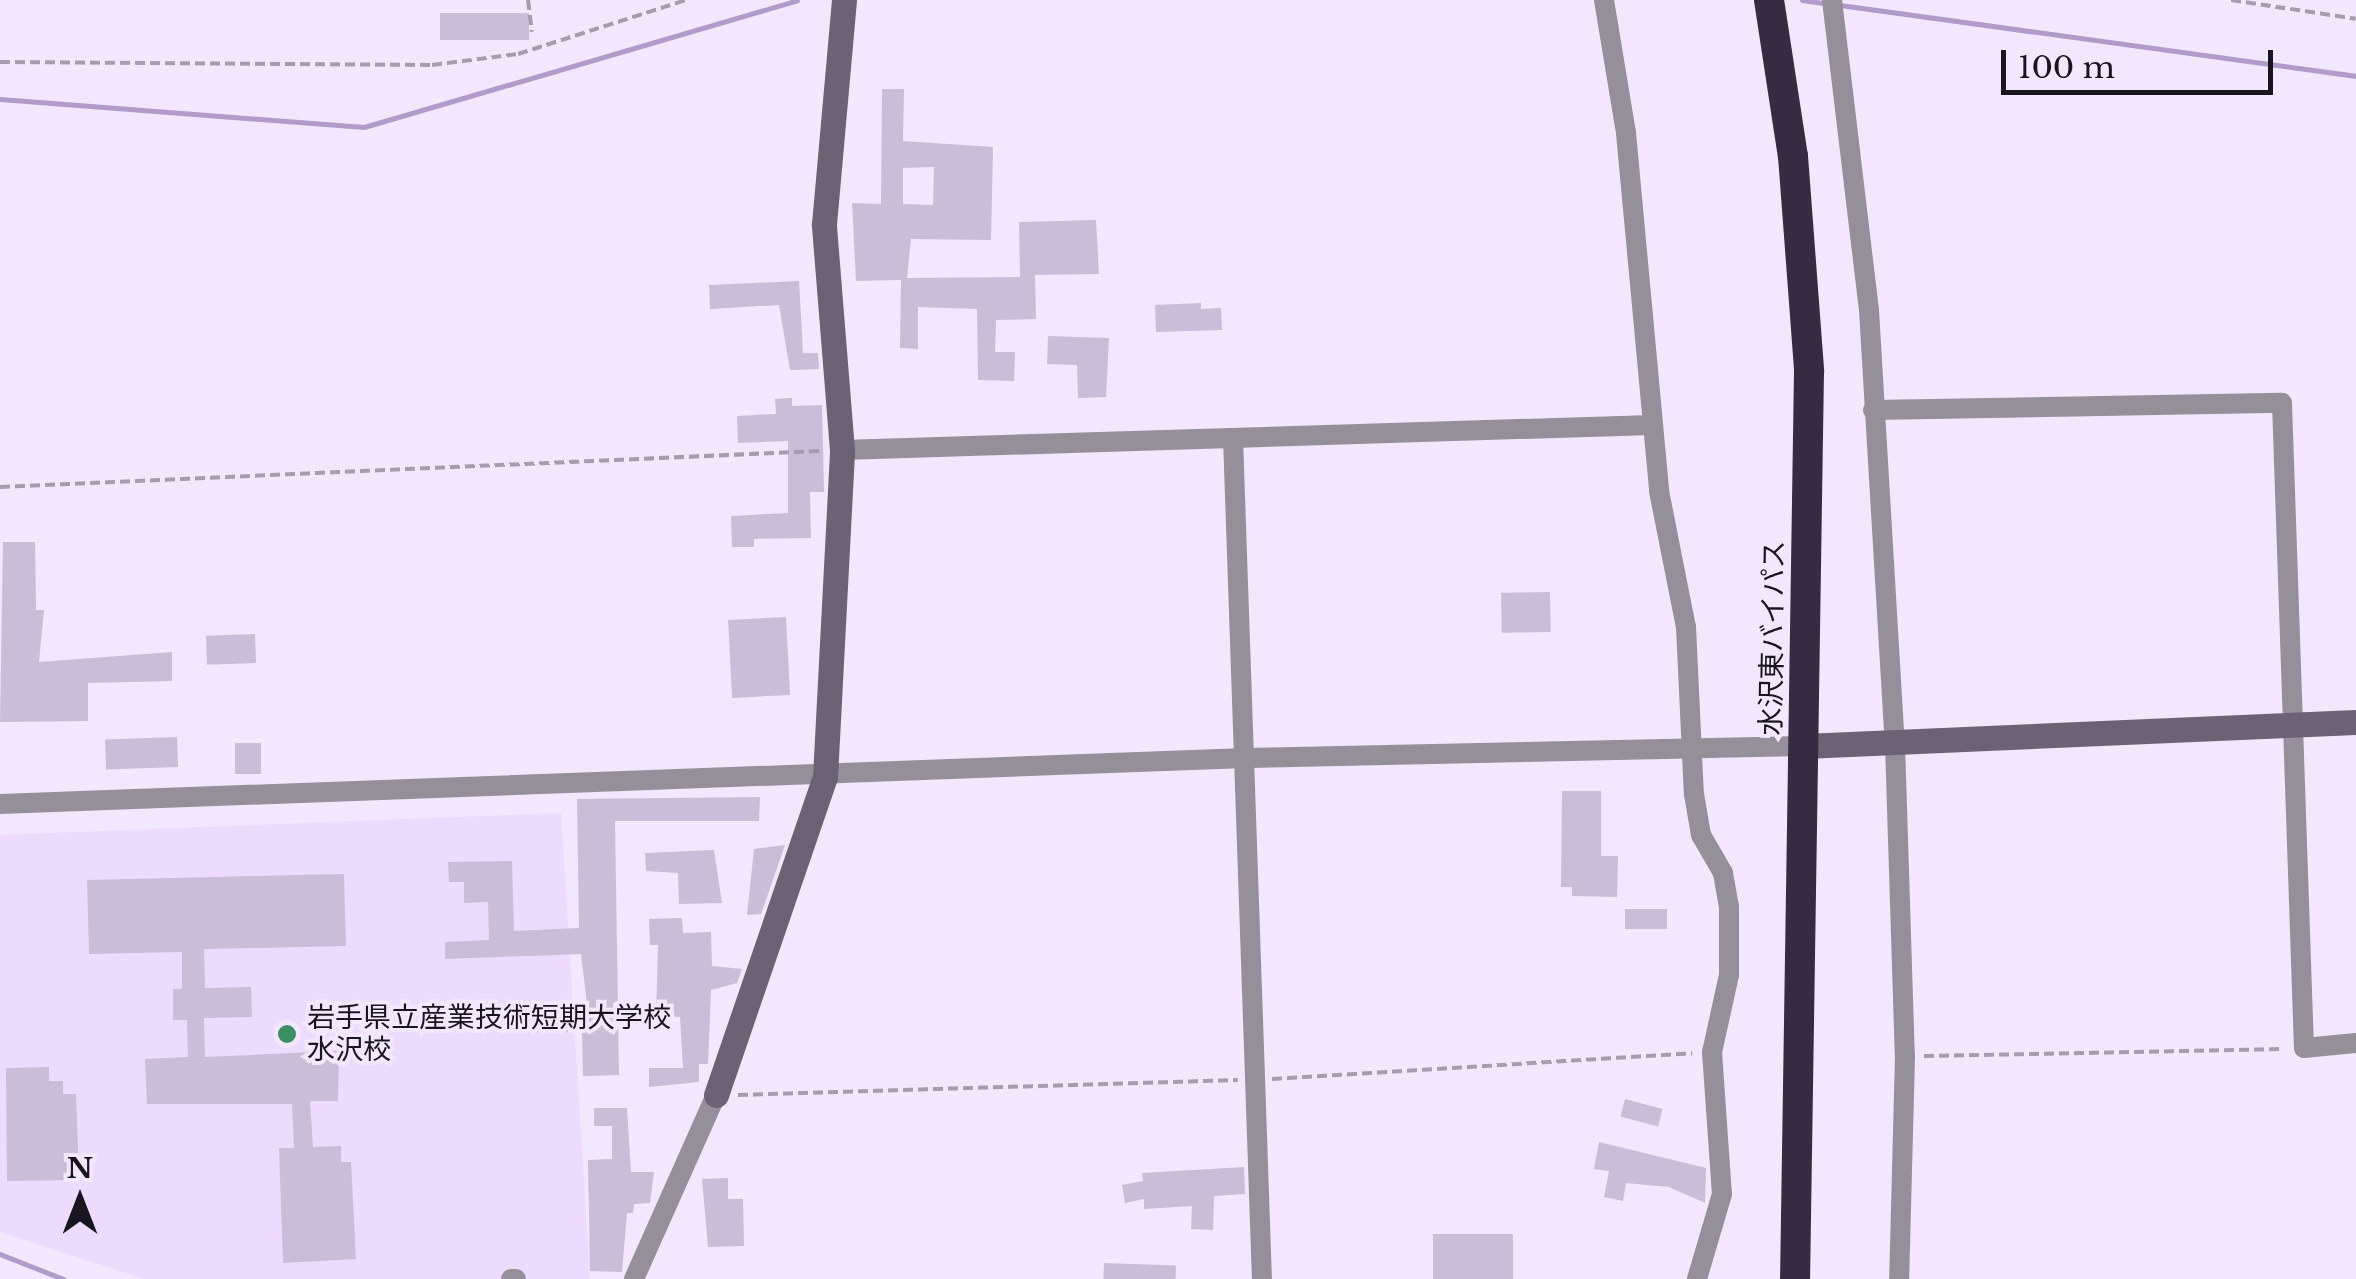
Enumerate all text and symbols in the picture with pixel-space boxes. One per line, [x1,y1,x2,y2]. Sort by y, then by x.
scale bar [2006,30,2278,92]
text: 100 m [2018,49,2115,86]
street label: 水沢東バイパス [1754,540,1792,736]
place label: 岩手県立産業技術短期大学校 水沢校 [307,1001,671,1067]
marker: 岩手県立産業技術短期大学校 水沢校 [276,1023,298,1045]
north arrow [30,1149,130,1249]
text: N [67,1151,93,1186]

